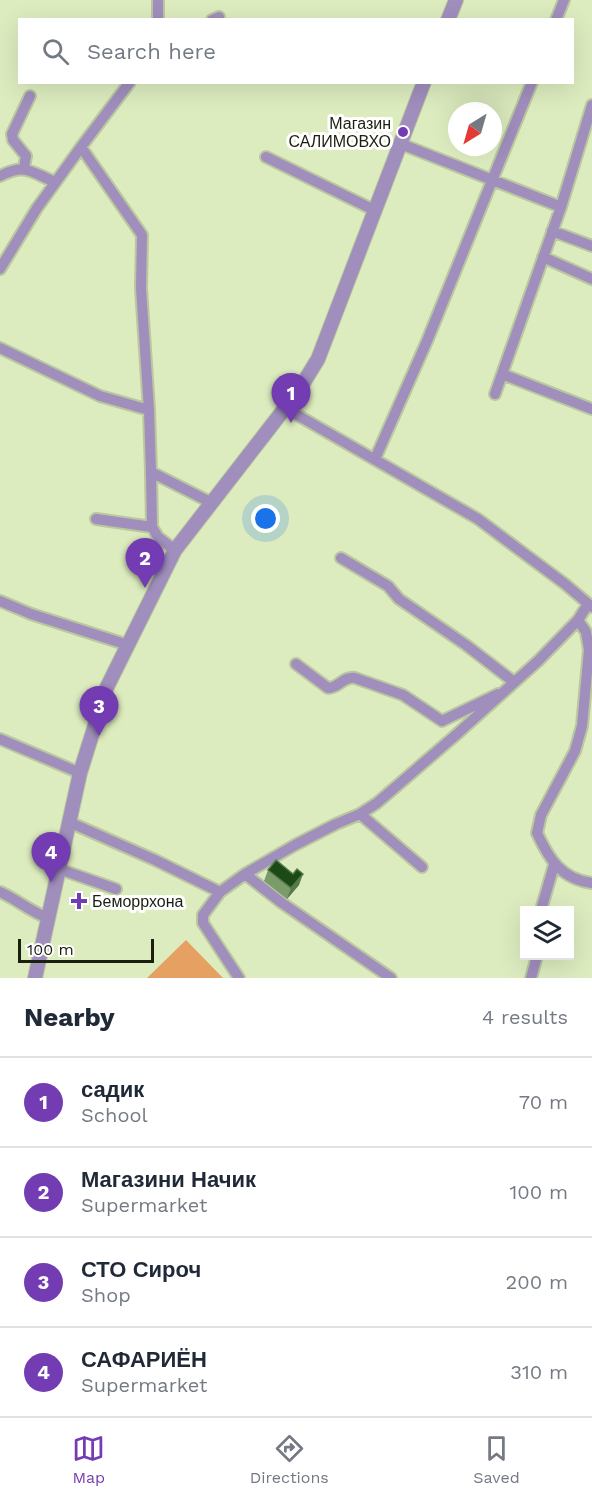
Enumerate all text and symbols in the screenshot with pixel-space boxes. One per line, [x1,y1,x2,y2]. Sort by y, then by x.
search box [18,18,574,84]
icon: search [39,35,72,68]
text: Search here [87,39,216,64]
north arrow [448,102,502,156]
place label: Магазин САЛИМОВХО [288,114,391,151]
marker: Магазин САЛИМОВХО [396,125,410,139]
pin: 1 [272,374,310,423]
your location [251,504,280,533]
pin: 2 [126,538,164,588]
pin: 3 [80,686,118,736]
pin: 4 [32,832,70,882]
marker: Беморрхона [70,892,88,910]
place label: Беморрхона [92,892,183,911]
map controls [520,906,574,960]
button: layers [520,906,574,960]
scale bar [18,936,154,964]
text: 100 m [27,940,74,959]
text: Nearby [24,1002,115,1032]
text: 4 results [482,1005,568,1029]
text: садик [81,1077,144,1102]
text: 1 [39,1090,48,1114]
text: 70 m [519,1090,568,1114]
text: School [81,1103,148,1127]
text: Магазини Начик [81,1167,256,1192]
text: 2 [38,1180,49,1204]
text: 100 m [509,1180,568,1204]
text: Supermarket [81,1193,207,1217]
text: СТО Сироч [81,1257,201,1282]
text: 3 [38,1270,49,1294]
text: 200 m [506,1270,568,1294]
text: Shop [81,1283,131,1307]
text: САФАРИЁН [81,1347,207,1372]
text: 4 [37,1360,50,1384]
text: 310 m [510,1360,568,1384]
text: Supermarket [81,1373,207,1397]
tab: Map [72,1432,105,1487]
tab: Directions [250,1432,329,1487]
tab: Saved [473,1432,520,1487]

